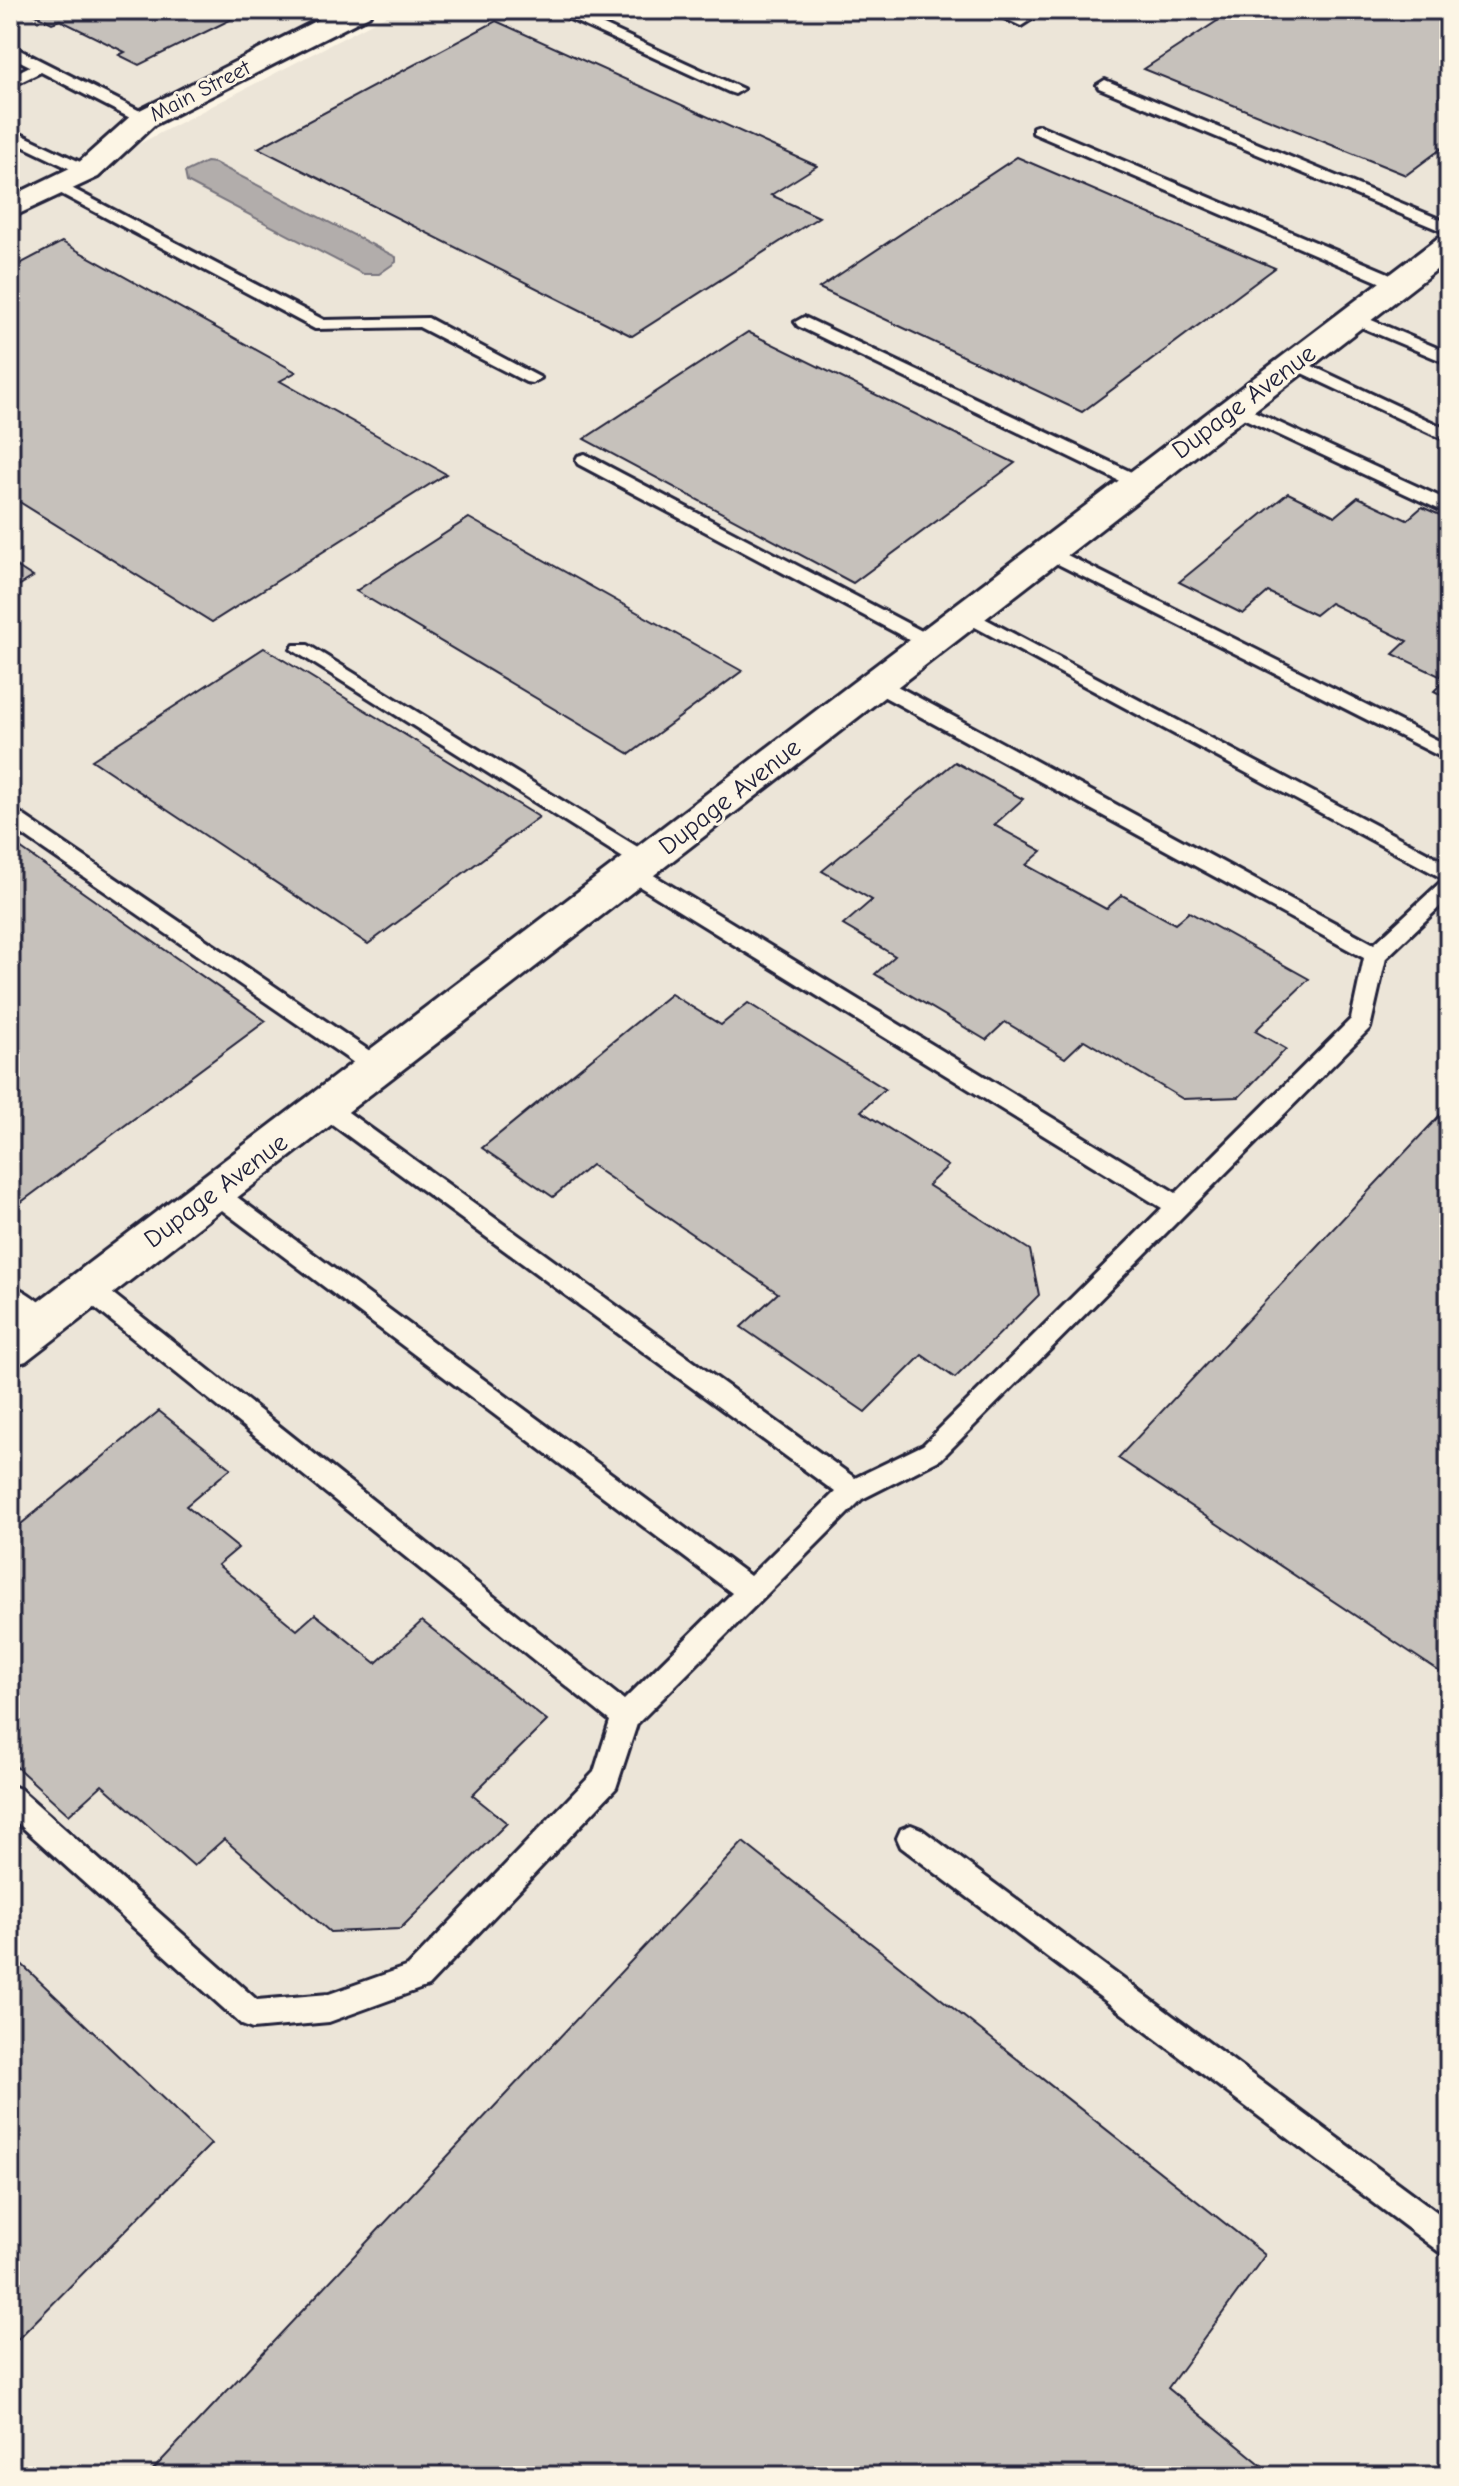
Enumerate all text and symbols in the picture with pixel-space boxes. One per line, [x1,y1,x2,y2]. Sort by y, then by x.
street label: Main Street [145,54,255,127]
street label: Dupage Avenue [1166,338,1322,466]
street label: Dupage Avenue [653,732,807,862]
street label: Dupage Avenue [138,1127,294,1255]

